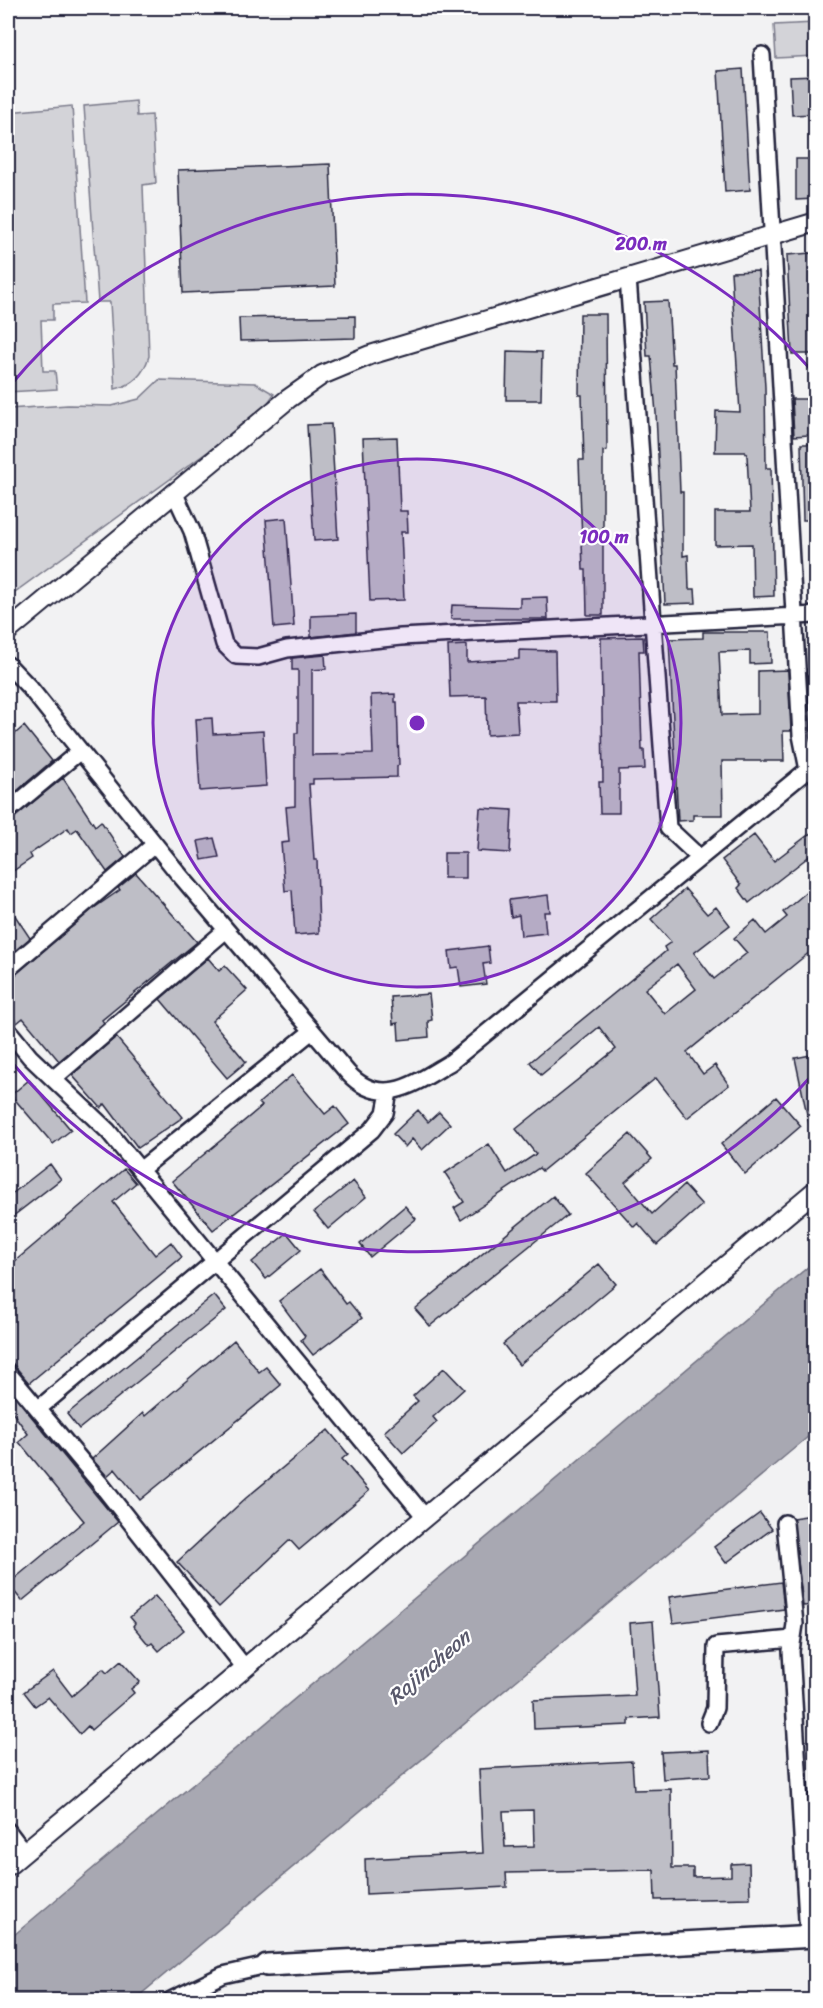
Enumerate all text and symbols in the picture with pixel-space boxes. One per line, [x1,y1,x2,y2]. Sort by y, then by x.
text: 200 m [614,228,667,260]
text: 100 m [580,521,629,553]
centre of rings [407,713,427,733]
water label: Rajincheon [378,1618,482,1714]

